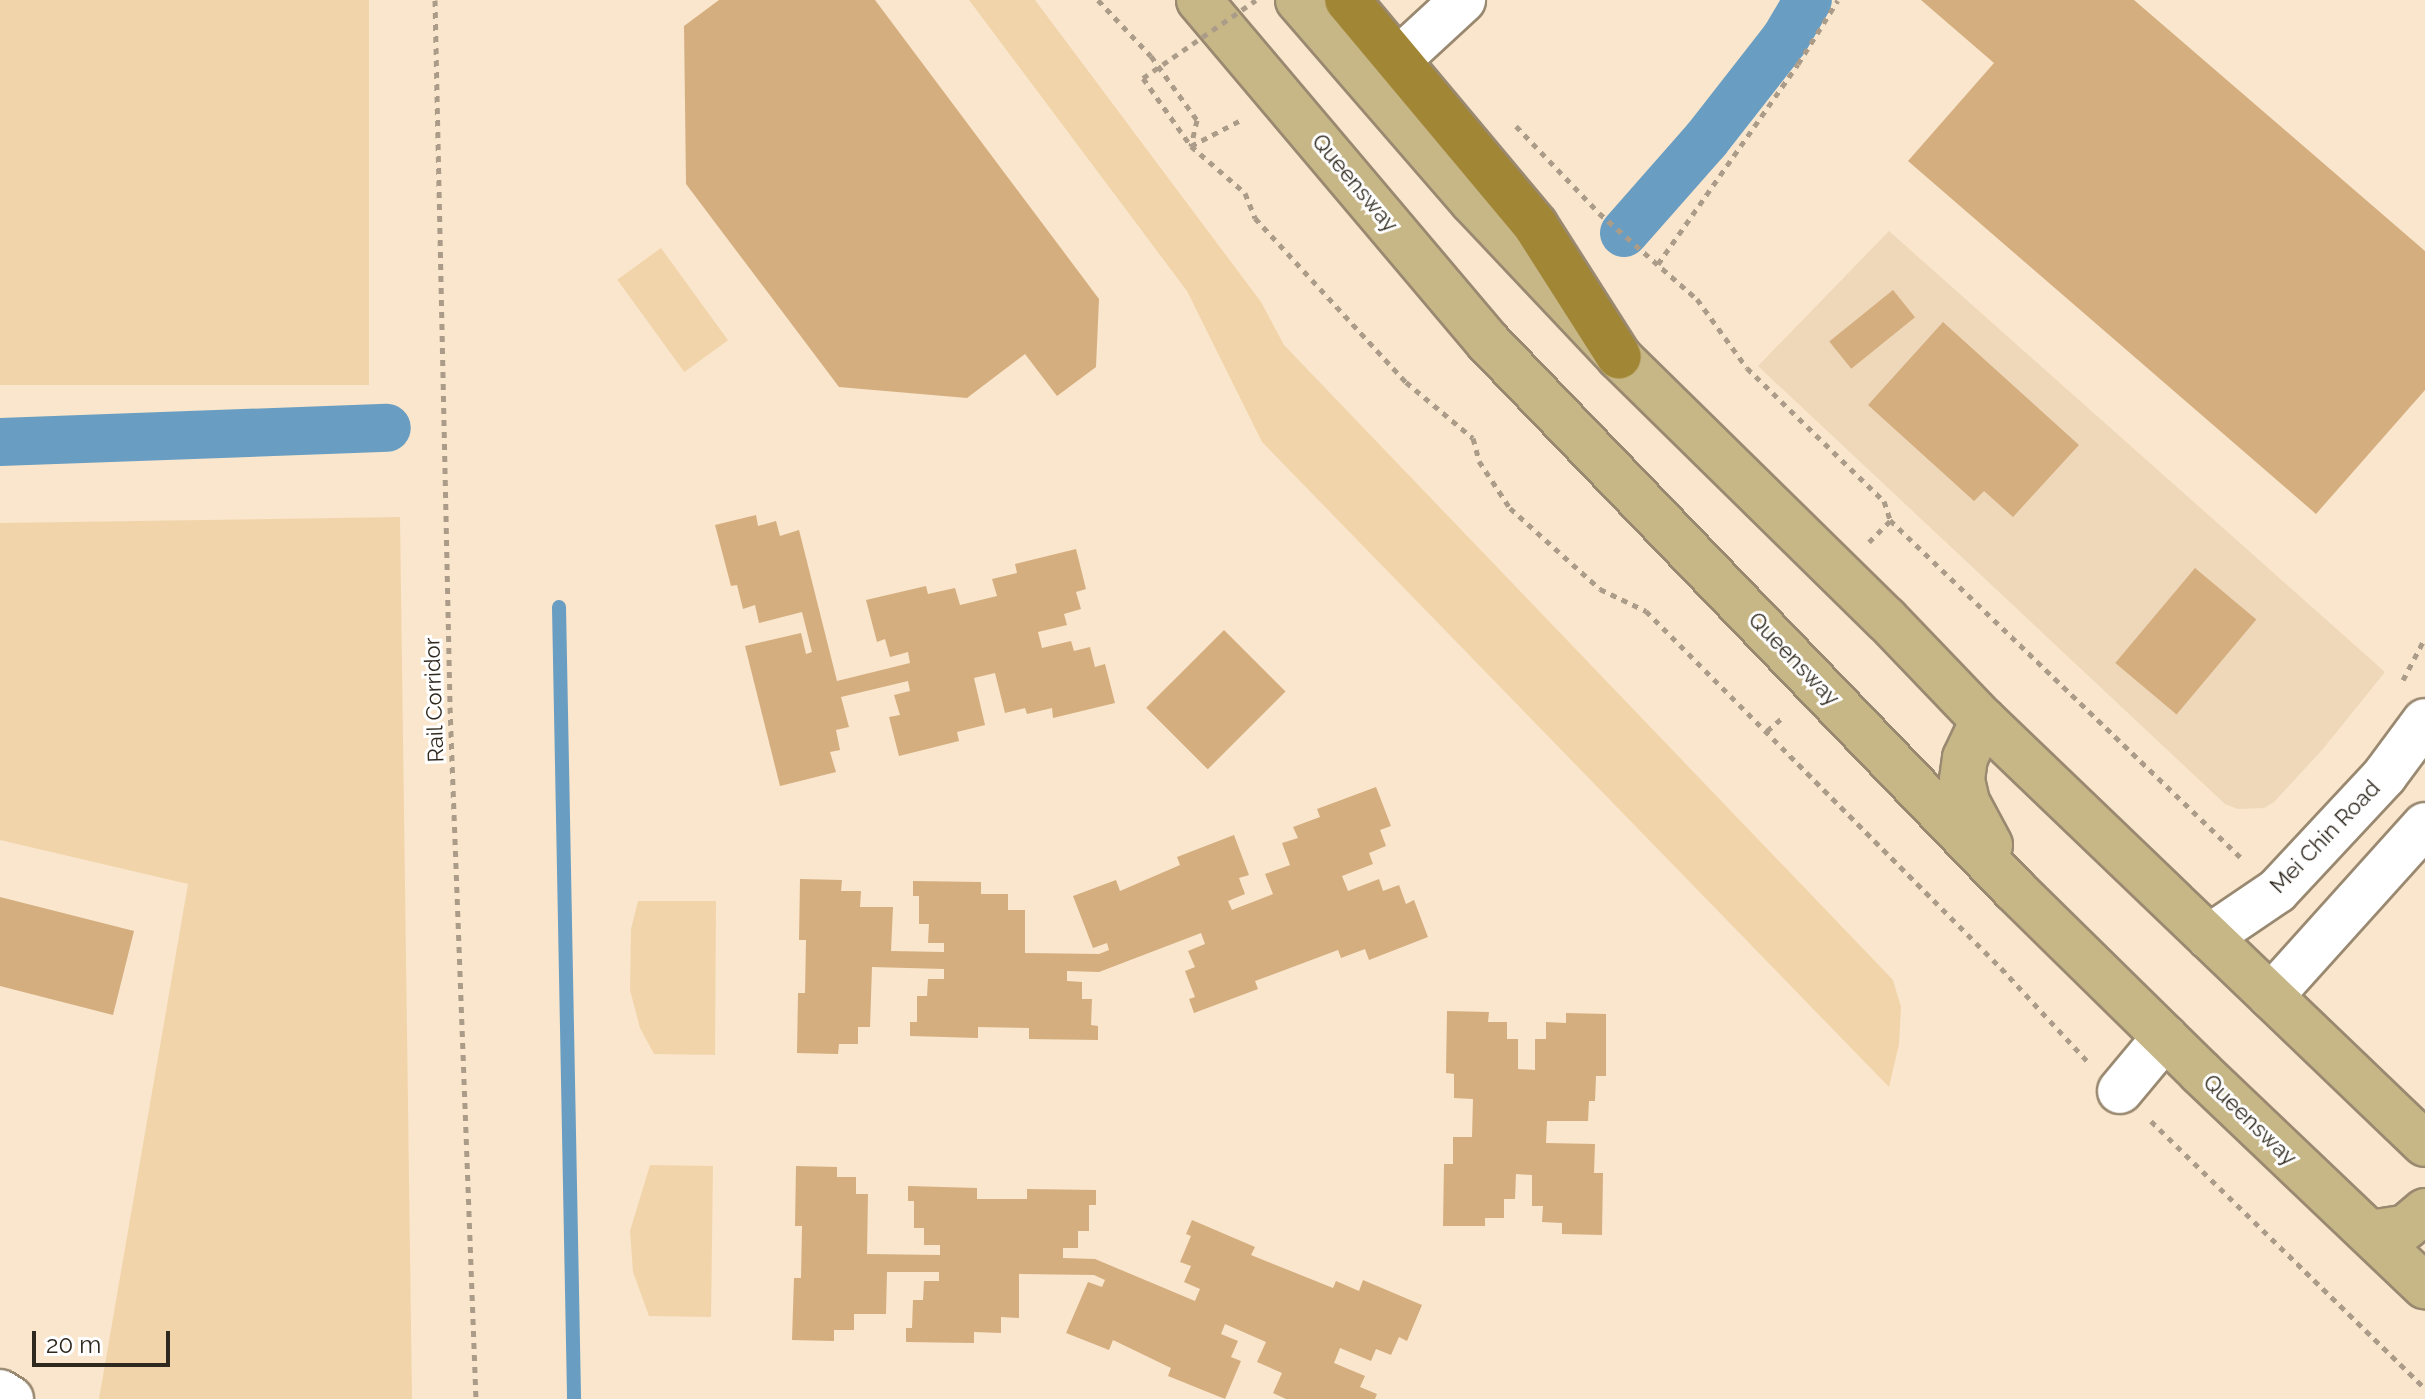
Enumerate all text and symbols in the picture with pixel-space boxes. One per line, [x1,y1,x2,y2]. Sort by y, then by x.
street label: Queensway [1306,129,1404,237]
street label: Queensway [1743,607,1845,711]
street label: Rail Corridor [419,637,449,763]
street label: Mei Chin Road [2265,775,2385,899]
street label: Queensway [2198,1069,2302,1171]
scale bar [36,1315,174,1365]
text: 20 m [46,1330,101,1359]

